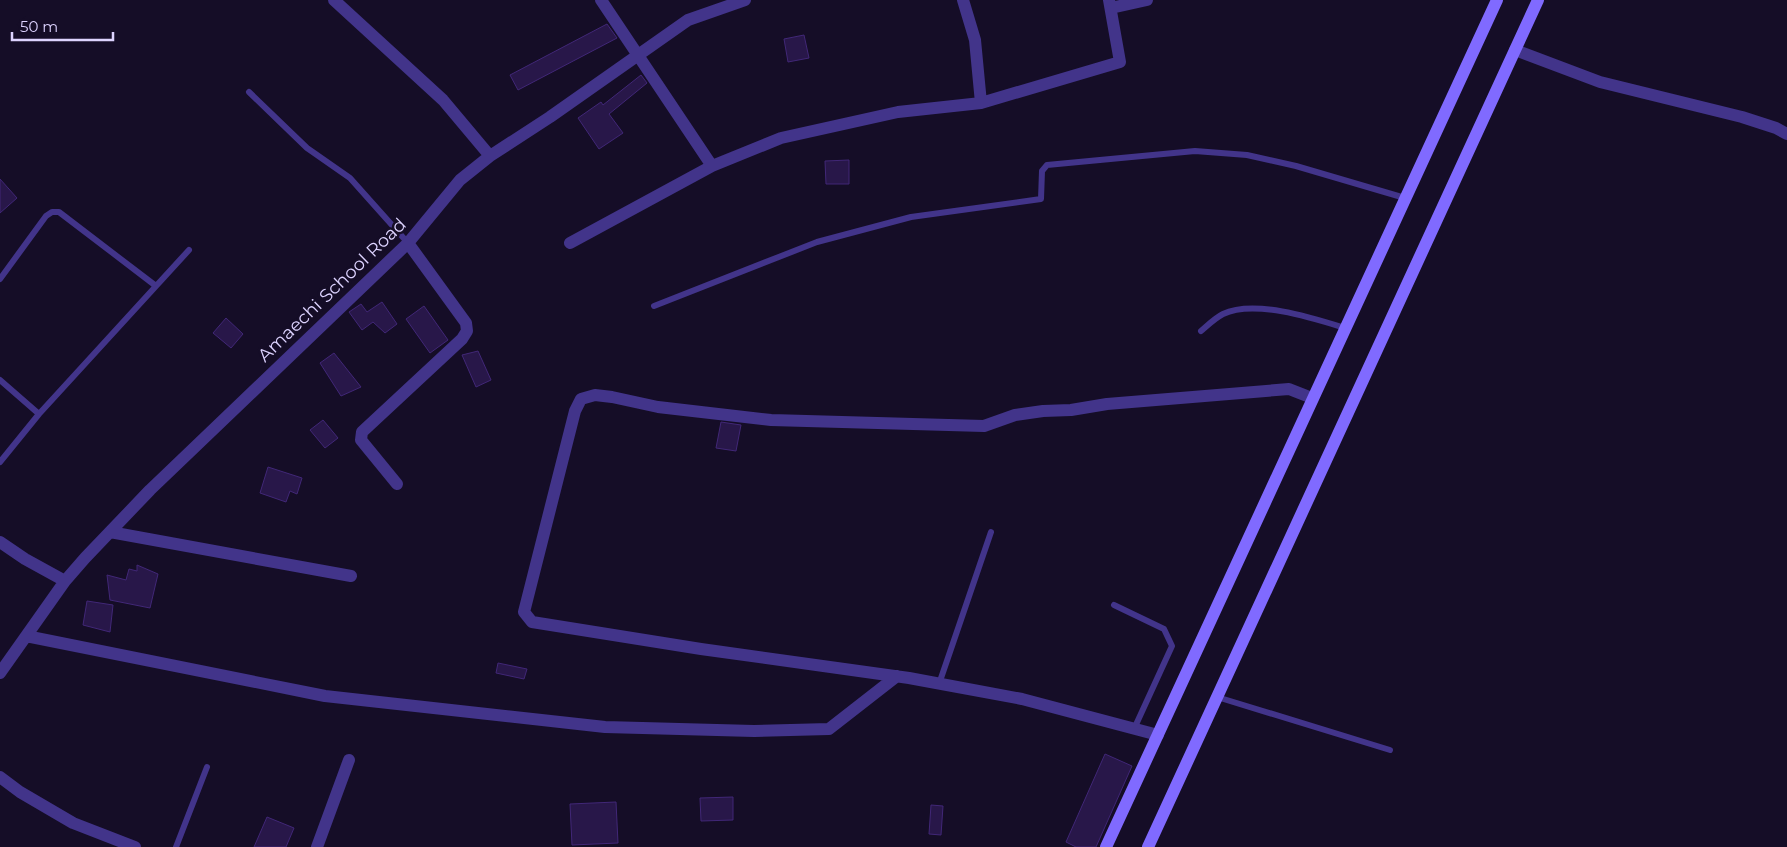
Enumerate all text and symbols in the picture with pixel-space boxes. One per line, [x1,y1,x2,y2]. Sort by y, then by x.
scale bar [12,10,114,42]
text: 50 m [20,17,58,36]
street label: Amaechi School Road [253,213,411,367]

